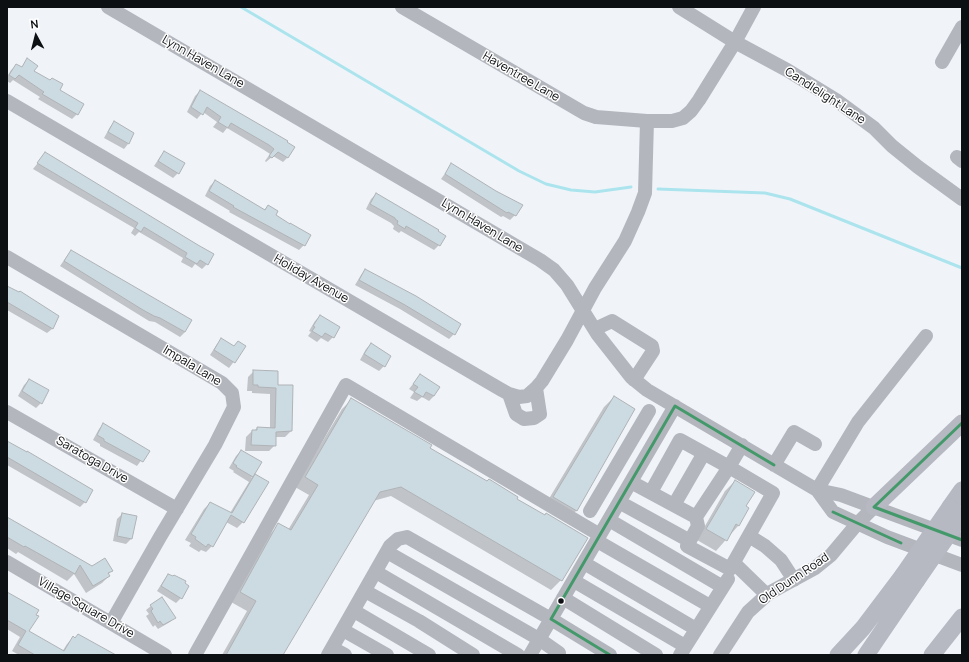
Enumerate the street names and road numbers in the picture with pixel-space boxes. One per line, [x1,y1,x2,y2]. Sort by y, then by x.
street label: Lynn Haven Lane [159,33,247,91]
street label: Haventree Lane [480,49,562,105]
street label: Candlelight Lane [782,65,868,127]
street label: Lynn Haven Lane [439,196,525,256]
street label: Holiday Avenue [271,252,351,306]
street label: Impala Lane [160,343,224,389]
street label: Saratoga Drive [53,434,131,486]
street label: Old Dunn Road [756,550,832,608]
street label: Village Square Drive [35,575,137,641]

